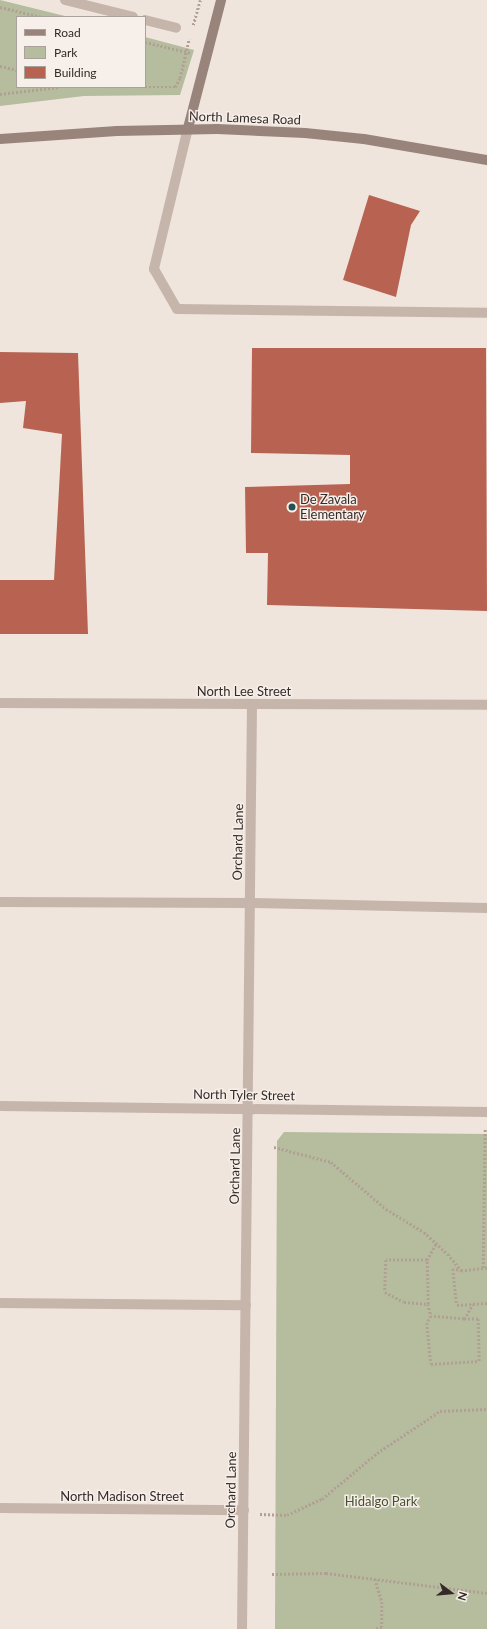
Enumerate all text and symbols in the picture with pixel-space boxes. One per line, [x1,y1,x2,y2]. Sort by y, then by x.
legend [16,16,146,88]
text: Road [54,25,81,40]
text: Park [54,45,77,60]
text: Building [54,65,97,80]
street label: North Lamesa Road [189,108,301,128]
place label: De Zavala Elementary [300,492,365,523]
marker: De Zavala Elementary [287,502,297,512]
street label: North Lee Street [197,683,291,699]
street label: Orchard Lane [230,803,246,881]
street label: North Tyler Street [193,1086,295,1104]
street label: Orchard Lane [227,1127,243,1205]
street label: Orchard Lane [223,1451,239,1529]
street label: North Madison Street [60,1488,184,1504]
park label: Hidalgo Park [345,1493,417,1509]
north arrow [431,1573,471,1613]
text: N [456,1591,470,1602]

